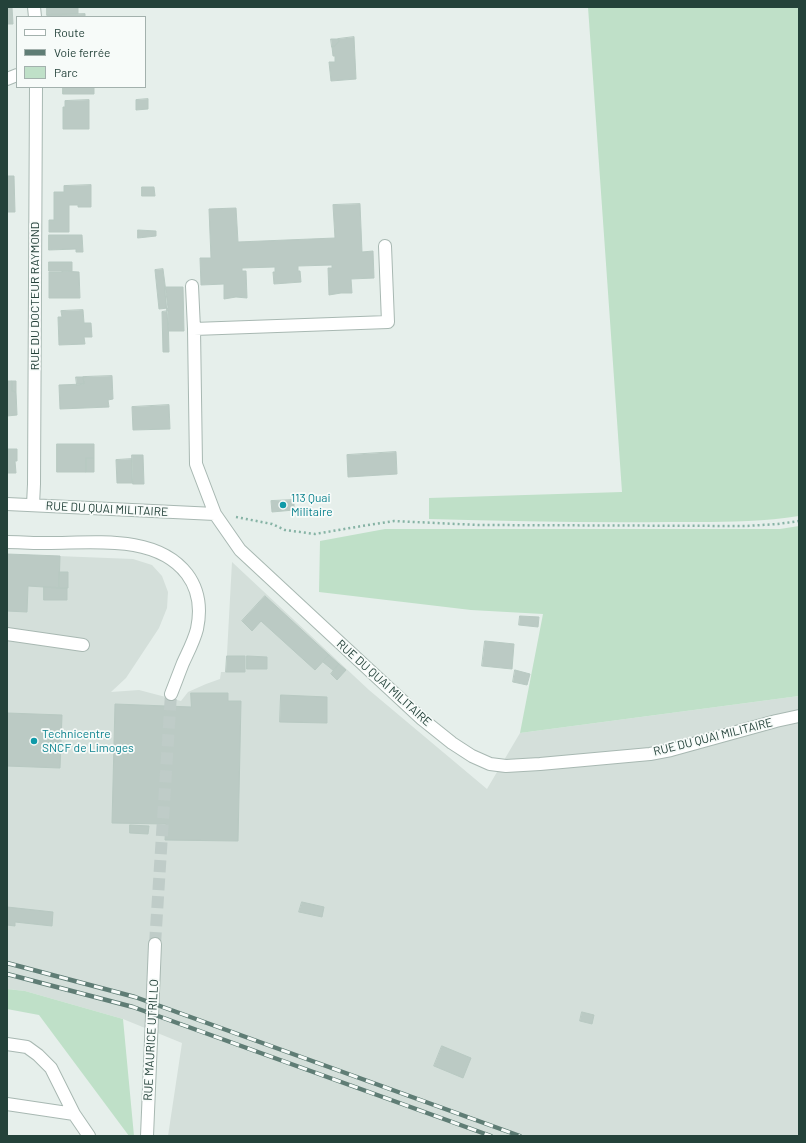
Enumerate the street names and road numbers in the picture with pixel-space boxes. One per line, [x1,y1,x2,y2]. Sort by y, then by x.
street label: RUE DU DOCTEUR RAYMOND [28,222,42,370]
street label: RUE DU QUAI MILITAIRE [45,499,169,519]
street label: RUE DU QUAI MILITAIRE [334,637,434,729]
street label: RUE DU QUAI MILITAIRE [652,715,774,759]
street label: RUE MAURICE UTRILLO [141,979,161,1101]

